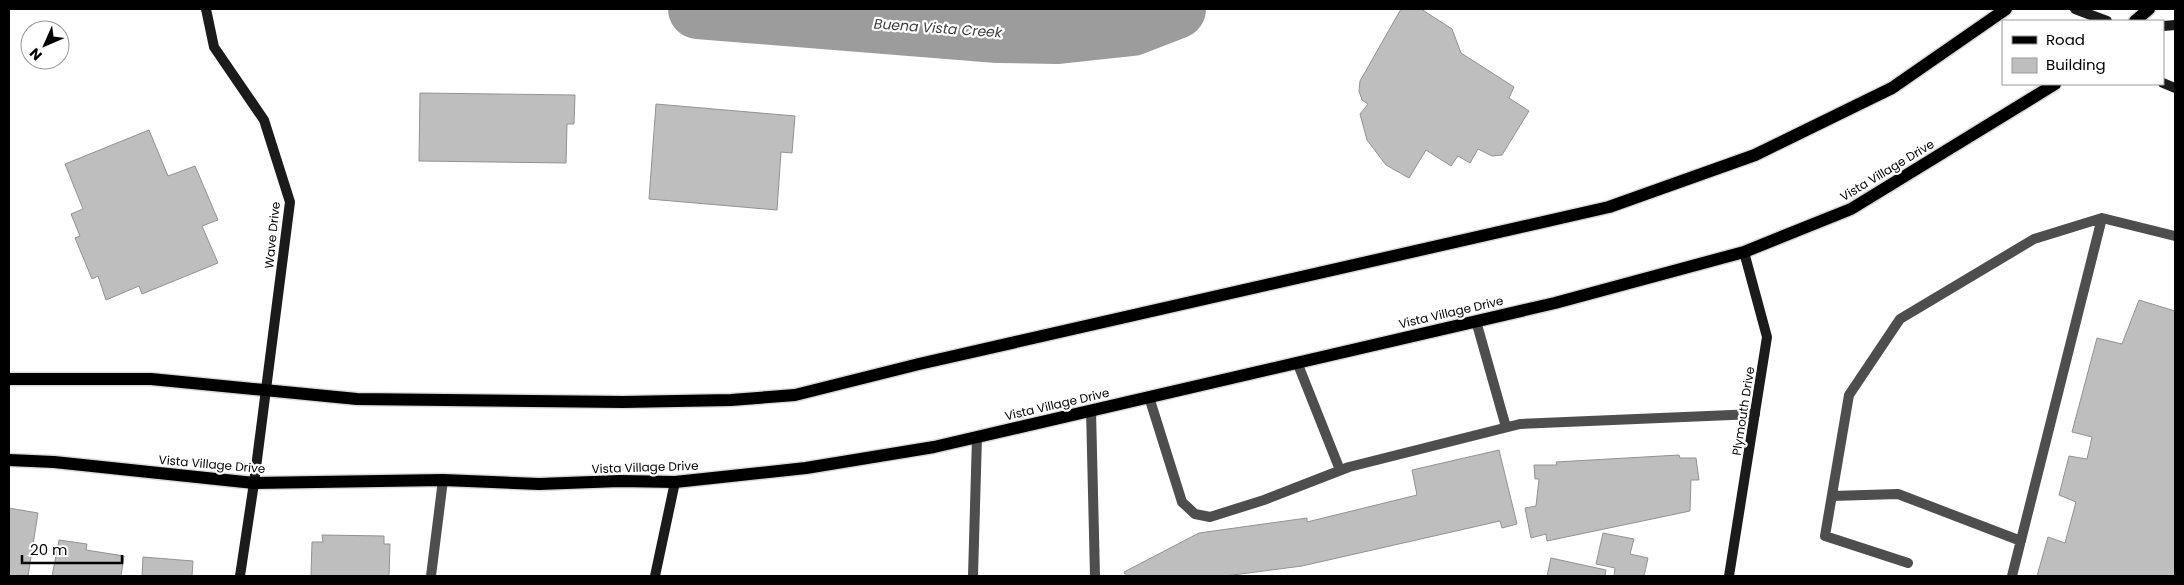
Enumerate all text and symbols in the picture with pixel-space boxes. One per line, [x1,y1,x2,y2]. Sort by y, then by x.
water label: Buena Vista Creek [873,14,1004,43]
north arrow [20,20,70,70]
legend [2002,20,2164,85]
text: Road [2046,29,2085,50]
text: N [25,43,47,65]
text: Building [2046,54,2106,75]
street label: Vista Village Drive [1837,135,1937,205]
street label: Wave Drive [260,201,284,269]
street label: Vista Village Drive [1397,292,1505,332]
street label: Plymouth Drive [1728,365,1758,457]
street label: Vista Village Drive [1003,384,1111,424]
street label: Vista Village Drive [158,451,266,477]
street label: Vista Village Drive [591,457,699,477]
scale bar [22,532,122,564]
text: 20 m [30,539,68,560]

